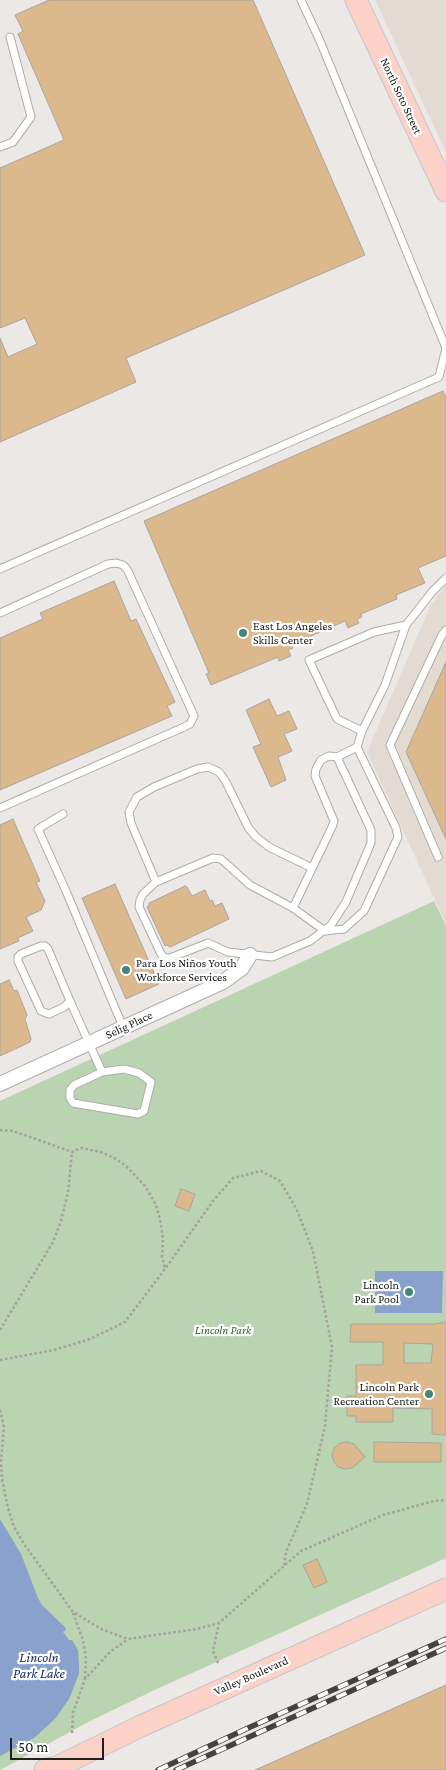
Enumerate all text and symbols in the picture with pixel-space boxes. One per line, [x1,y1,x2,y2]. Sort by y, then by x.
street label: North Soto Street [377,56,425,136]
place label: East Los Angeles Skills Center [253,619,332,647]
marker: East Los Angeles Skills Center [237,627,249,639]
place label: Para Los Niños Youth Workforce Services [136,956,237,984]
marker: Para Los Niños Youth Workforce Services [120,964,132,976]
street label: Selig Place [103,1008,155,1042]
place label: Lincoln Park Pool [355,1278,399,1306]
marker: Lincoln Park Pool [403,1286,415,1298]
park label: Lincoln Park [195,1323,251,1337]
place label: Lincoln Park Recreation Center [333,1380,419,1408]
marker: Lincoln Park Recreation Center [423,1388,435,1400]
water label: Lincoln Park Lake [13,1650,65,1682]
street label: Valley Boulevard [212,1653,290,1699]
scale bar [12,1728,106,1760]
text: 50 m [18,1739,48,1755]

